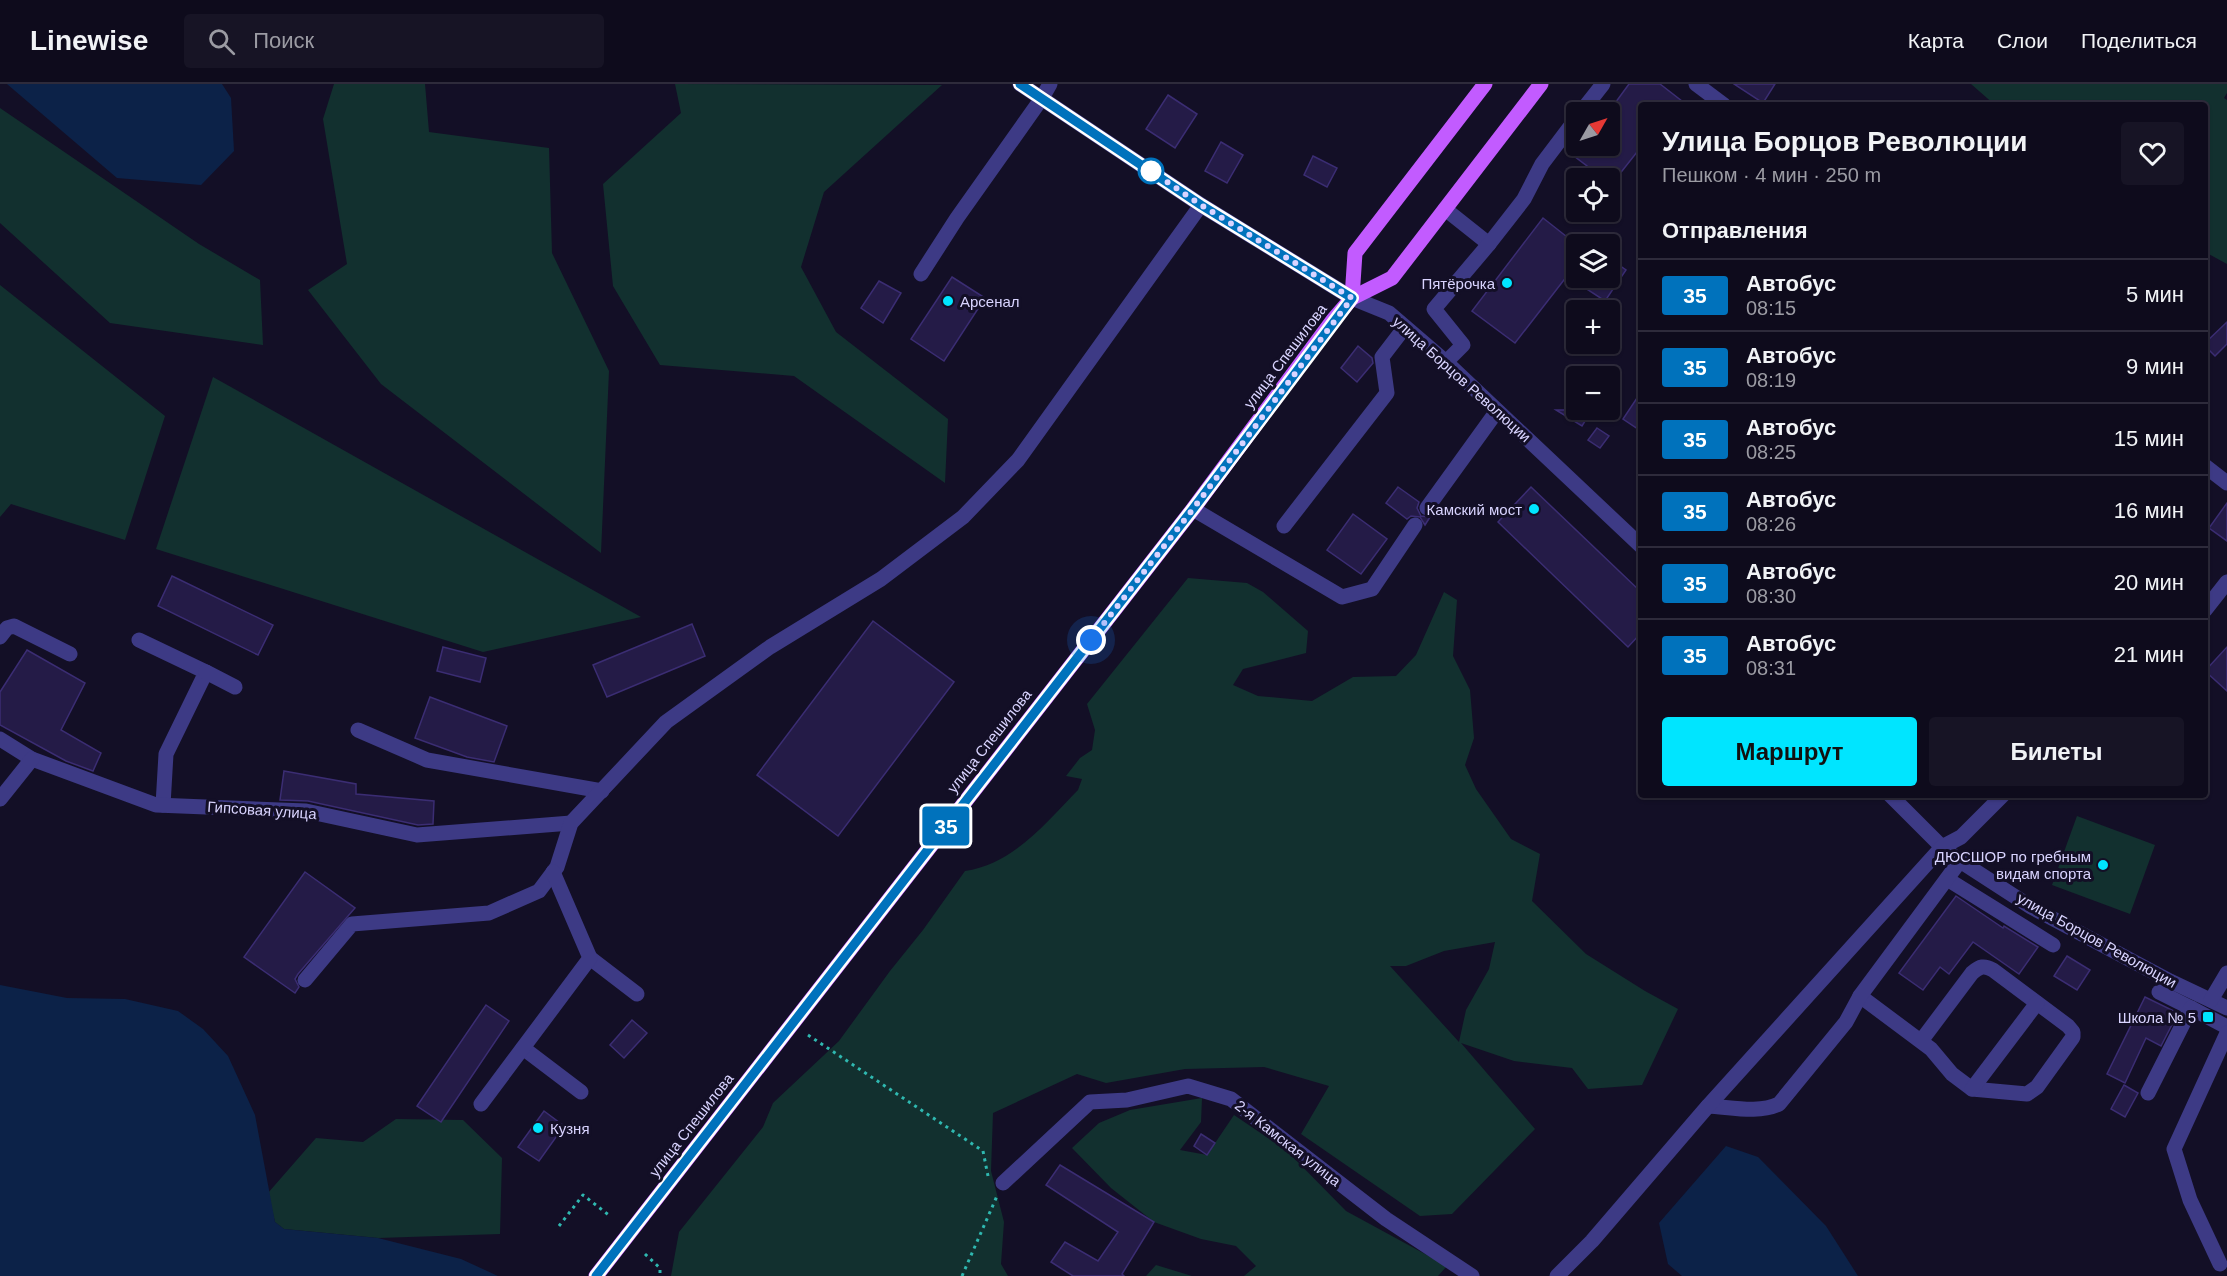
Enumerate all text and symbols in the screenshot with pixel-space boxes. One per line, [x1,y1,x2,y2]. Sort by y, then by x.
search box [184,14,604,68]
text: Linewise [30,25,148,56]
icon: search [205,25,238,58]
text: Поиск [253,28,314,53]
text: Карта [1908,29,1964,52]
text: Слои [1997,29,2048,52]
text: Поделиться [2081,29,2197,52]
north arrow [1566,102,1620,156]
map controls [1566,102,1620,420]
button: heart [2121,122,2184,185]
text: Улица Борцов Революции [1662,126,2027,157]
unlabelled marker [1138,158,1164,184]
text: Пешком · 4 мин · 250 m [1662,164,1881,186]
button: locate [1566,168,1620,222]
text: Отправления [1662,218,1808,243]
button: layers [1566,234,1620,288]
text: Автобус [1746,271,1836,296]
place label: Пятёрочка [1421,275,1496,292]
marker: Пятёрочка [1500,276,1514,290]
text: 5 мин [2126,282,2184,307]
text: 35 [1683,284,1707,307]
place label: Арсенал [960,293,1020,310]
marker: Арсенал [941,294,955,308]
text: 08:15 [1746,297,1796,319]
street label: улица Спешилова [1240,300,1330,412]
button: + [1566,300,1620,354]
street label: улица Борцов Революции [1390,313,1534,445]
text: Автобус [1746,343,1836,368]
text: 9 мин [2126,354,2184,379]
text: 35 [1683,356,1707,379]
button: − [1566,366,1620,420]
text: 08:19 [1746,369,1796,391]
text: Автобус [1746,415,1836,440]
text: 15 мин [2114,426,2184,451]
text: 35 [1683,428,1707,451]
text: 08:25 [1746,441,1796,463]
text: Автобус [1746,487,1836,512]
text: 16 мин [2114,498,2184,523]
text: 35 [1683,500,1707,523]
place label: Камский мост [1427,501,1522,518]
marker: Камский мост [1527,502,1541,516]
text: 08:26 [1746,513,1796,535]
text: Автобус [1746,559,1836,584]
text: 20 мин [2114,570,2184,595]
text: 35 [1683,572,1707,595]
text: 08:30 [1746,585,1796,607]
your location [1076,625,1106,655]
text: Автобус [1746,631,1836,656]
text: 21 мин [2114,642,2184,667]
text: 35 [1683,644,1707,667]
text: 08:31 [1746,657,1796,679]
street label: улица Спешилова [943,685,1035,796]
button: Маршрут [1662,717,1917,786]
button: Билеты [1929,717,2184,786]
street label: Гипсовая улица [207,798,318,822]
line badge: 35 [919,806,973,846]
text: 35 [934,815,958,838]
place label: ДЮСШОР по гребным видам спорта [1935,848,2092,882]
marker: ДЮСШОР по гребным видам спорта [2096,858,2110,872]
street label: улица Борцов Революции [2014,889,2180,991]
place label: Школа № 5 [2118,1009,2196,1026]
marker: Школа № 5 [2201,1010,2215,1024]
street label: улица Спешилова [645,1069,737,1180]
street label: 2-я Камская улица [1232,1097,1345,1190]
place label: Кузня [550,1120,590,1137]
marker: Кузня [531,1121,545,1135]

